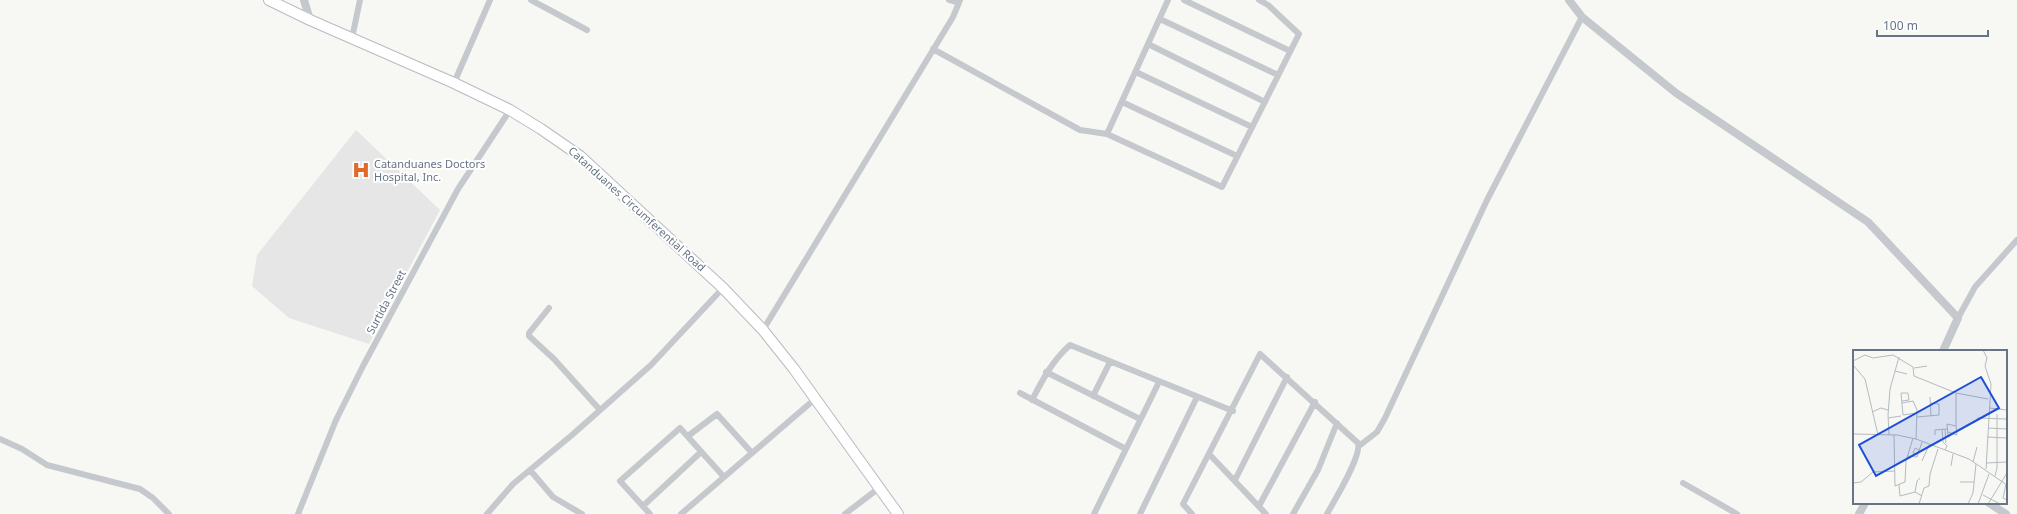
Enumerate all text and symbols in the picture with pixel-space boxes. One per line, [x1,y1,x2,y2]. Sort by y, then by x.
scale bar [1877,12,1988,38]
text: 100 m [1883,17,1918,34]
street label: Catanduanes Circumferential Road [565,143,709,274]
place label: Catanduanes Doctors Hospital, Inc. [374,156,485,184]
hospital icon: Catanduanes Doctors Hospital, Inc. [351,160,371,180]
street label: Surtida Street [362,267,409,336]
inset map [1853,350,2007,504]

